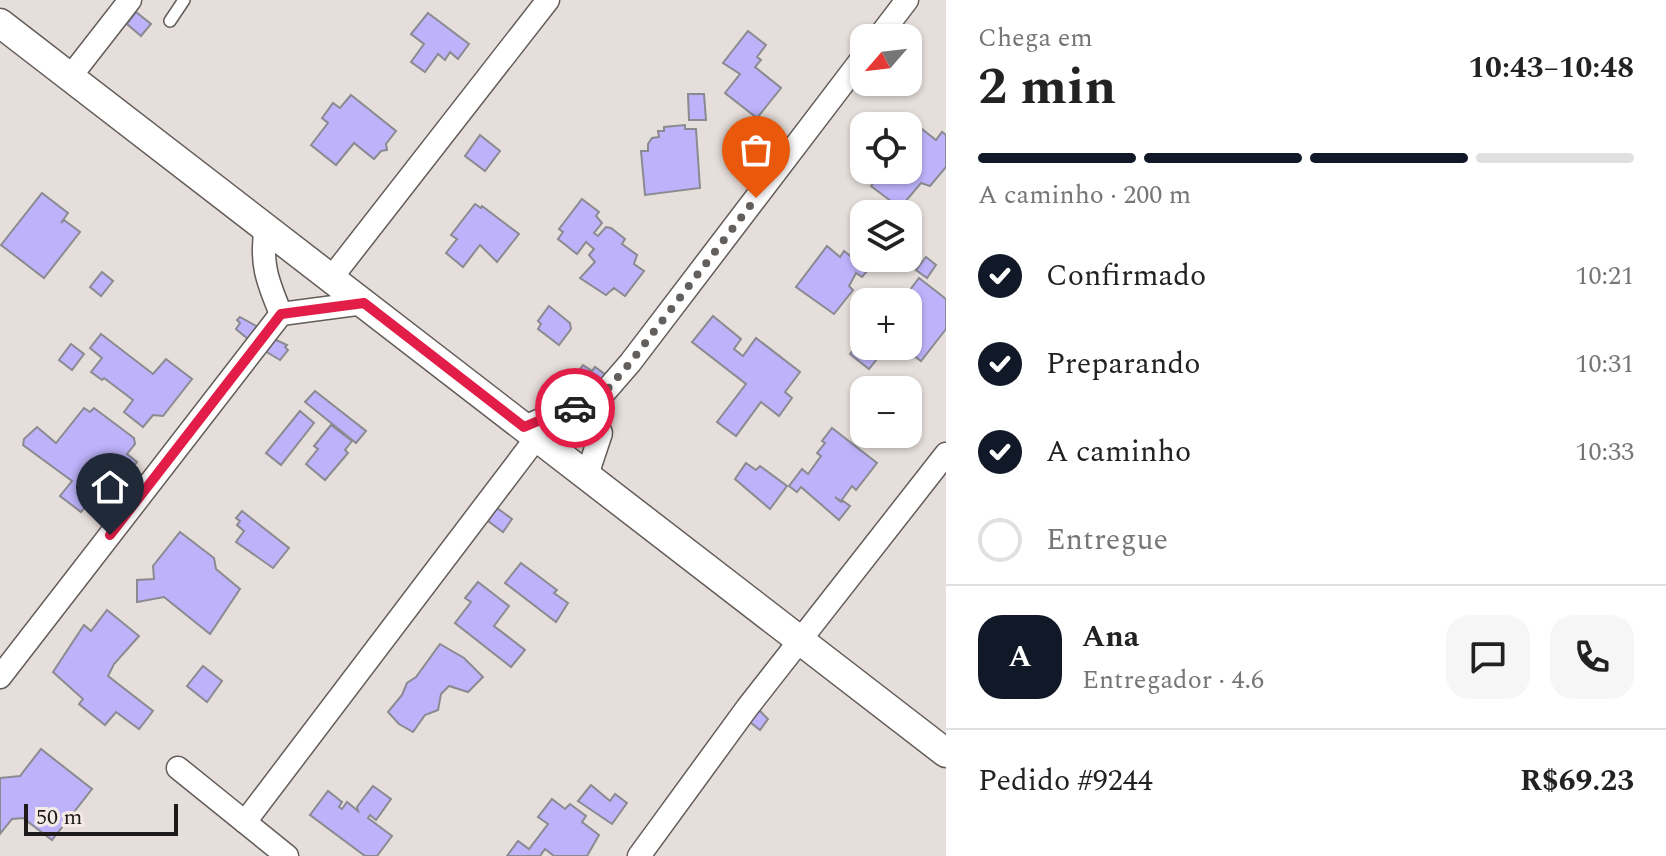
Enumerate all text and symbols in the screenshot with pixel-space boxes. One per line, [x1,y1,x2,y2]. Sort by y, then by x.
text: Chega em [978,18,1093,58]
north arrow [850,24,922,96]
map controls [850,24,922,448]
text: 10:43–10:48 [1468,45,1634,91]
text: 2 min [978,48,1116,127]
button: locate [850,112,922,184]
pin [722,116,790,198]
icon: bag [734,128,778,172]
text: A caminho · 200 m [978,175,1191,215]
button: layers [850,200,922,272]
text: Confirmado [1046,253,1206,299]
icon: check [978,254,1022,298]
text: 10:21 [1575,256,1634,296]
button: + [850,288,922,360]
text: Preparando [1046,341,1200,387]
icon: check [978,342,1022,386]
text: 10:31 [1575,344,1634,384]
courier [535,368,615,448]
button: − [850,376,922,448]
icon: car [553,386,597,430]
text: A caminho [1046,429,1191,475]
icon: check [978,430,1022,474]
text: 10:33 [1575,432,1634,472]
pin [76,453,144,535]
icon: home [88,465,132,509]
text: Entregue [1046,517,1168,563]
text: Ana [1082,614,1139,660]
button: chat [1446,615,1530,699]
button: phone [1550,615,1634,699]
text: A [1008,634,1032,680]
text: Entregador · 4.6 [1082,660,1264,700]
text: Pedido #9244 [978,758,1153,804]
text: R$69.23 [1520,758,1634,804]
scale bar [24,800,178,836]
text: 50 m [36,801,82,834]

